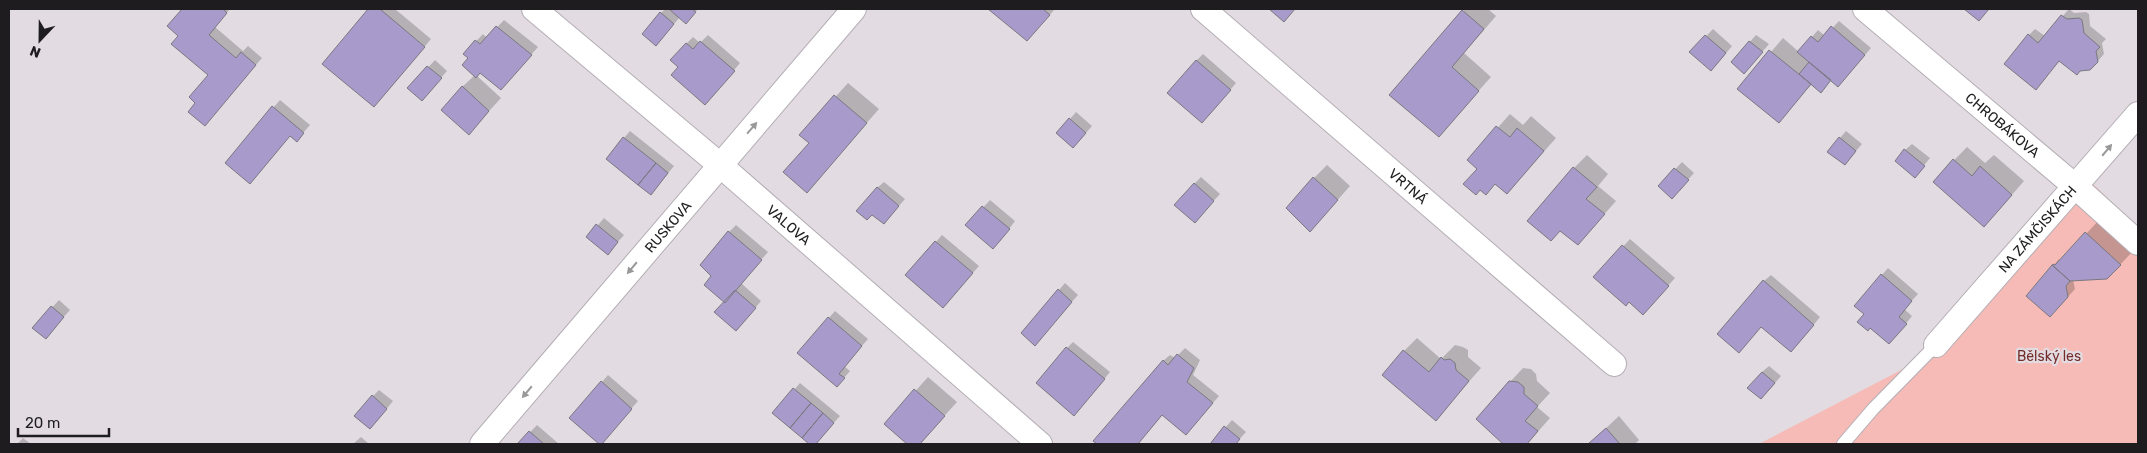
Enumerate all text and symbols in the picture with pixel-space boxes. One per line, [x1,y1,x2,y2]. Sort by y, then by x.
north arrow [15,15,65,65]
text: N [27,42,43,61]
street label: CHROBÁKOVA [1962,89,2043,162]
one-way arrow [746,121,757,134]
one-way arrow [2101,145,2113,157]
street label: VRTNÁ [1385,165,1432,208]
street label: NA ZÁMČISKÁCH [1995,182,2080,276]
street label: RUSKOVA [641,197,695,256]
street label: VALOVA [763,202,814,249]
one-way arrow [626,262,637,275]
park label: Bělský les [2017,348,2081,365]
one-way arrow [521,386,532,399]
scale bar [18,406,109,438]
text: 20 m [25,414,60,432]

